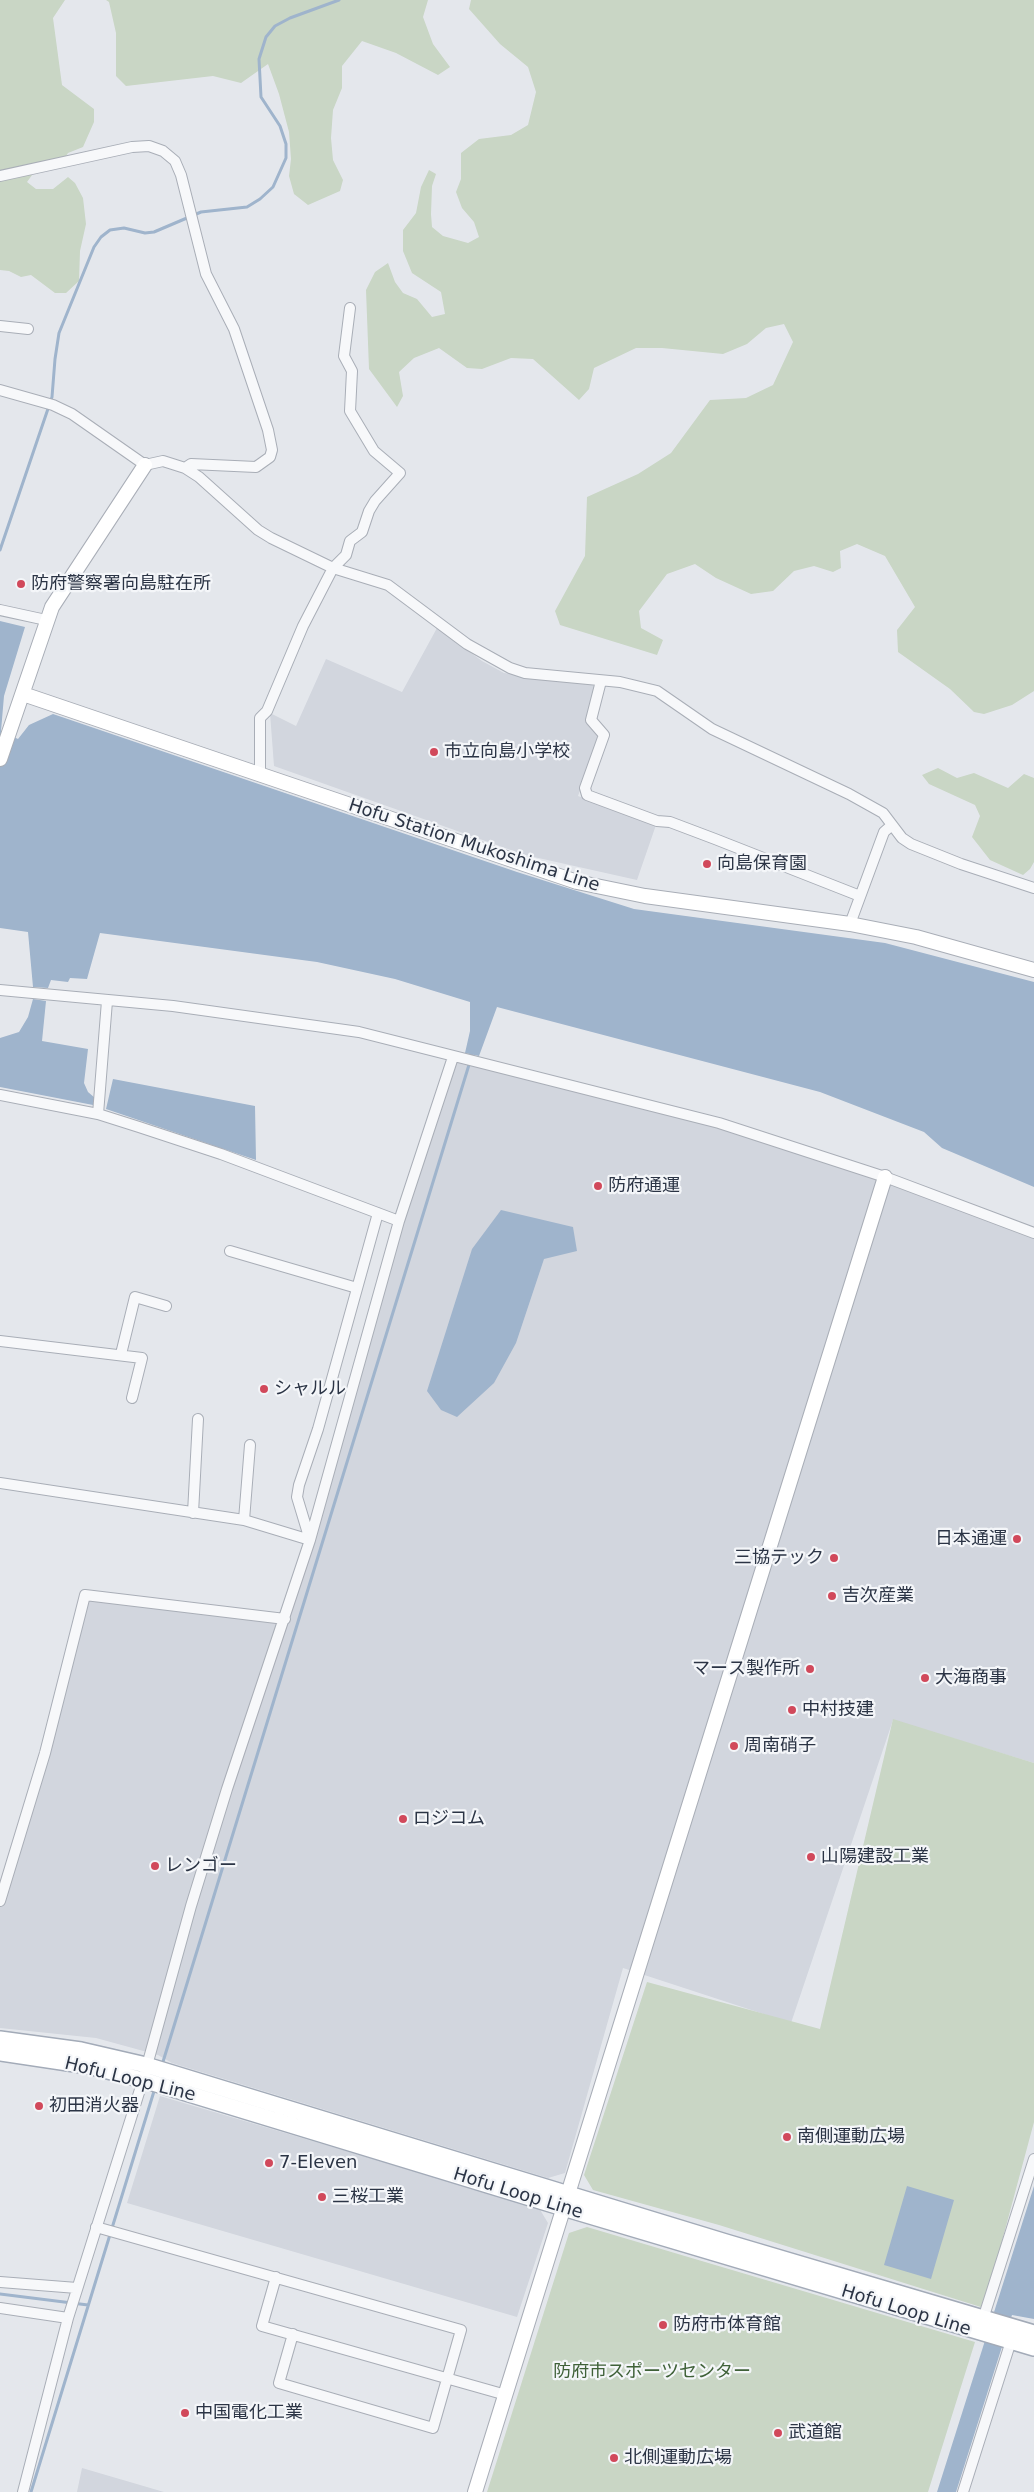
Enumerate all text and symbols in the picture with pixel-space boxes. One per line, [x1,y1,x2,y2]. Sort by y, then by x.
place label: 防府警察署向島駐在所 [31,573,211,595]
marker: 防府警察署向島駐在所 [15,578,27,590]
place label: 市立向島小学校 [444,741,570,763]
marker: 市立向島小学校 [428,746,440,758]
street label: Hofu Station Mukoshima Line [346,795,602,897]
place label: 向島保育園 [717,853,807,875]
marker: 向島保育園 [701,858,713,870]
place label: 防府通運 [608,1175,680,1197]
marker: 防府通運 [592,1180,604,1192]
place label: シャルル [274,1378,346,1400]
marker: シャルル [258,1383,270,1395]
place label: 日本通運 [935,1528,1007,1550]
marker: 日本通運 [1011,1533,1023,1545]
place label: 三協テック [734,1547,824,1569]
marker: 三協テック [828,1552,840,1564]
place label: 吉次産業 [842,1585,914,1607]
marker: 吉次産業 [826,1590,838,1602]
place label: マース製作所 [692,1658,800,1680]
marker: マース製作所 [804,1663,816,1675]
place label: 大海商事 [935,1667,1007,1689]
marker: 大海商事 [919,1672,931,1684]
place label: 中村技建 [802,1699,874,1721]
marker: 中村技建 [786,1704,798,1716]
place label: 周南硝子 [744,1735,816,1757]
marker: 周南硝子 [728,1740,740,1752]
place label: ロジコム [413,1808,485,1830]
marker: ロジコム [397,1813,409,1825]
place label: 山陽建設工業 [821,1846,929,1868]
marker: 山陽建設工業 [805,1851,817,1863]
place label: レンゴー [165,1855,237,1877]
marker: レンゴー [149,1860,161,1872]
street label: Hofu Loop Line [62,2053,198,2107]
place label: 初田消火器 [49,2095,139,2117]
marker: 初田消火器 [33,2100,45,2112]
place label: 南側運動広場 [797,2126,905,2148]
marker: 南側運動広場 [781,2131,793,2143]
place label: 7-Eleven [279,2152,358,2174]
marker: 7-Eleven [263,2157,275,2169]
street label: Hofu Loop Line [451,2164,585,2224]
place label: 三桜工業 [332,2186,404,2208]
marker: 三桜工業 [316,2191,328,2203]
street label: Hofu Loop Line [839,2281,973,2341]
place label: 防府市体育館 [673,2314,781,2336]
marker: 防府市体育館 [657,2319,669,2331]
park label: 防府市スポーツセンター [553,2361,751,2383]
place label: 中国電化工業 [195,2402,303,2424]
marker: 中国電化工業 [179,2407,191,2419]
place label: 武道館 [788,2422,842,2444]
marker: 武道館 [772,2427,784,2439]
place label: 北側運動広場 [624,2447,732,2469]
marker: 北側運動広場 [608,2452,620,2464]

